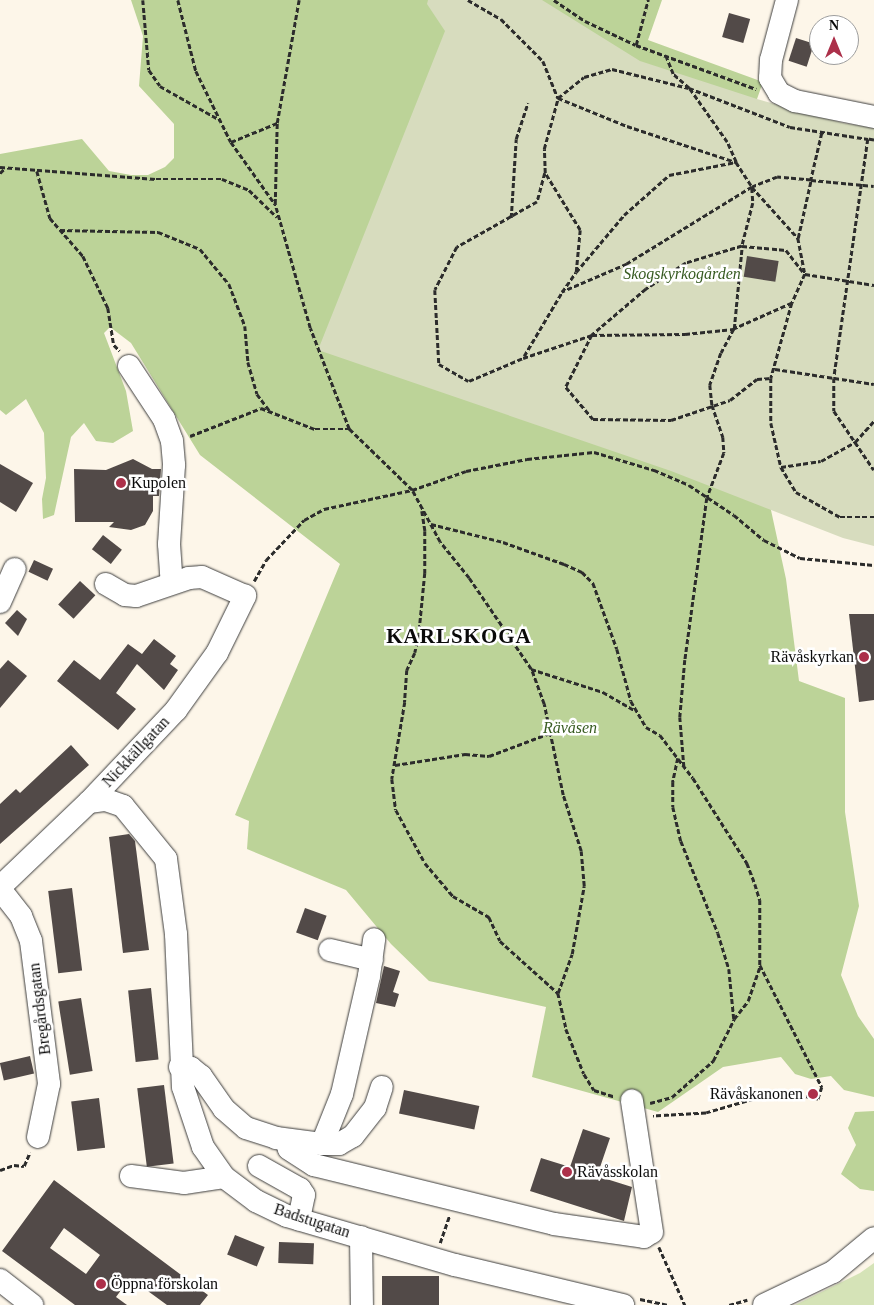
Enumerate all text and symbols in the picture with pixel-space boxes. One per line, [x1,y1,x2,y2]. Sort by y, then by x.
north arrow [809,15,859,65]
text: N [829,18,839,33]
park label: Skogskyrkogården [623,264,741,284]
place label: Kupolen [131,473,186,493]
marker: Kupolen [115,477,127,489]
district label: KARLSKOGA [385,623,533,649]
place label: Rävåskyrkan [770,647,854,667]
marker: Rävåskyrkan [858,651,870,663]
street label: Nickkällgatan [98,713,174,791]
park label: Rävåsen [543,718,597,738]
street label: Bregårdsgatan [25,962,55,1056]
place label: Rävåskanonen [710,1084,803,1104]
marker: Rävåskanonen [807,1088,819,1100]
place label: Rävåsskolan [577,1162,658,1182]
marker: Rävåsskolan [561,1166,573,1178]
street label: Badstugatan [271,1200,353,1242]
place label: Öppna förskolan [111,1274,218,1294]
marker: Öppna förskolan [95,1278,107,1290]

